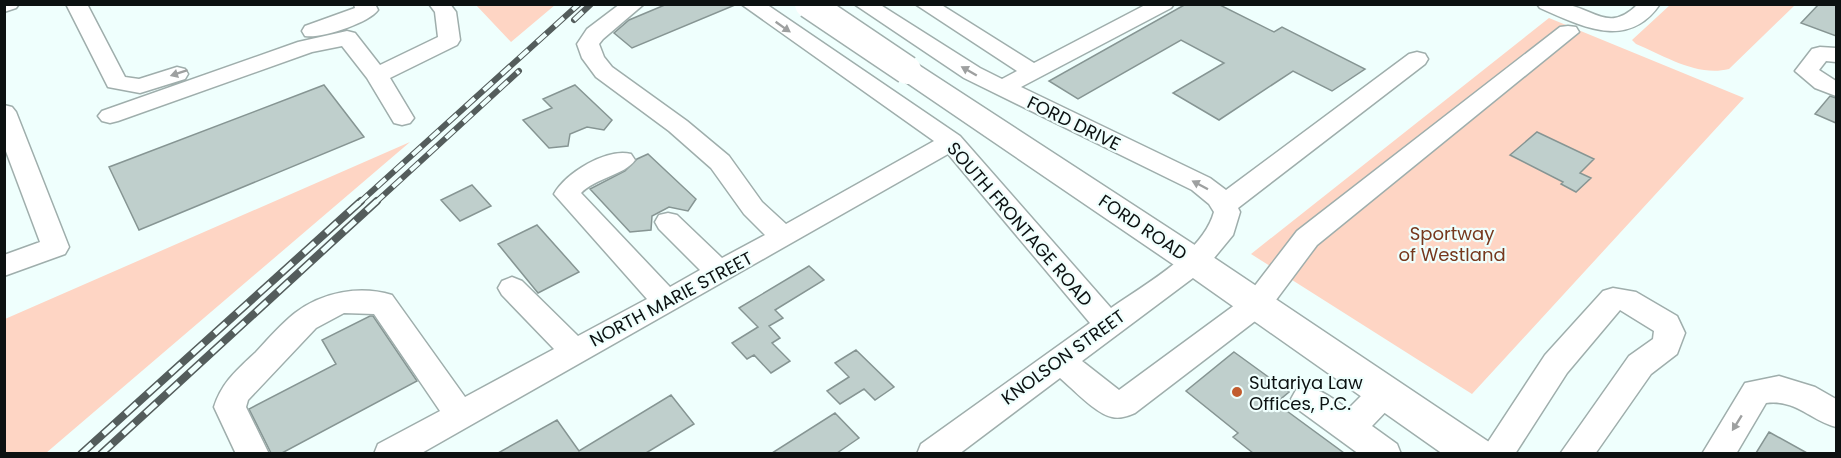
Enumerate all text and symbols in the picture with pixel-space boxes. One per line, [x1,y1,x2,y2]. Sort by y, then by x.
one-way arrow [775,21,791,32]
one-way arrow [961,65,977,76]
one-way arrow [170,69,188,78]
street label: FORD DRIVE [1023,90,1125,156]
street label: SOUTH FRONTAGE ROAD [942,136,1098,312]
one-way arrow [1191,180,1208,190]
street label: FORD ROAD [1094,188,1192,266]
park label: Sportway of Westland [1398,221,1506,267]
street label: NORTH MARIE STREET [585,245,757,353]
street label: KNOLSON STREET [996,304,1130,410]
place label: Sutariya Law Offices, P.C. [1249,370,1363,416]
marker: Sutariya Law Offices, P.C. [1230,385,1244,399]
one-way arrow [1732,415,1743,431]

